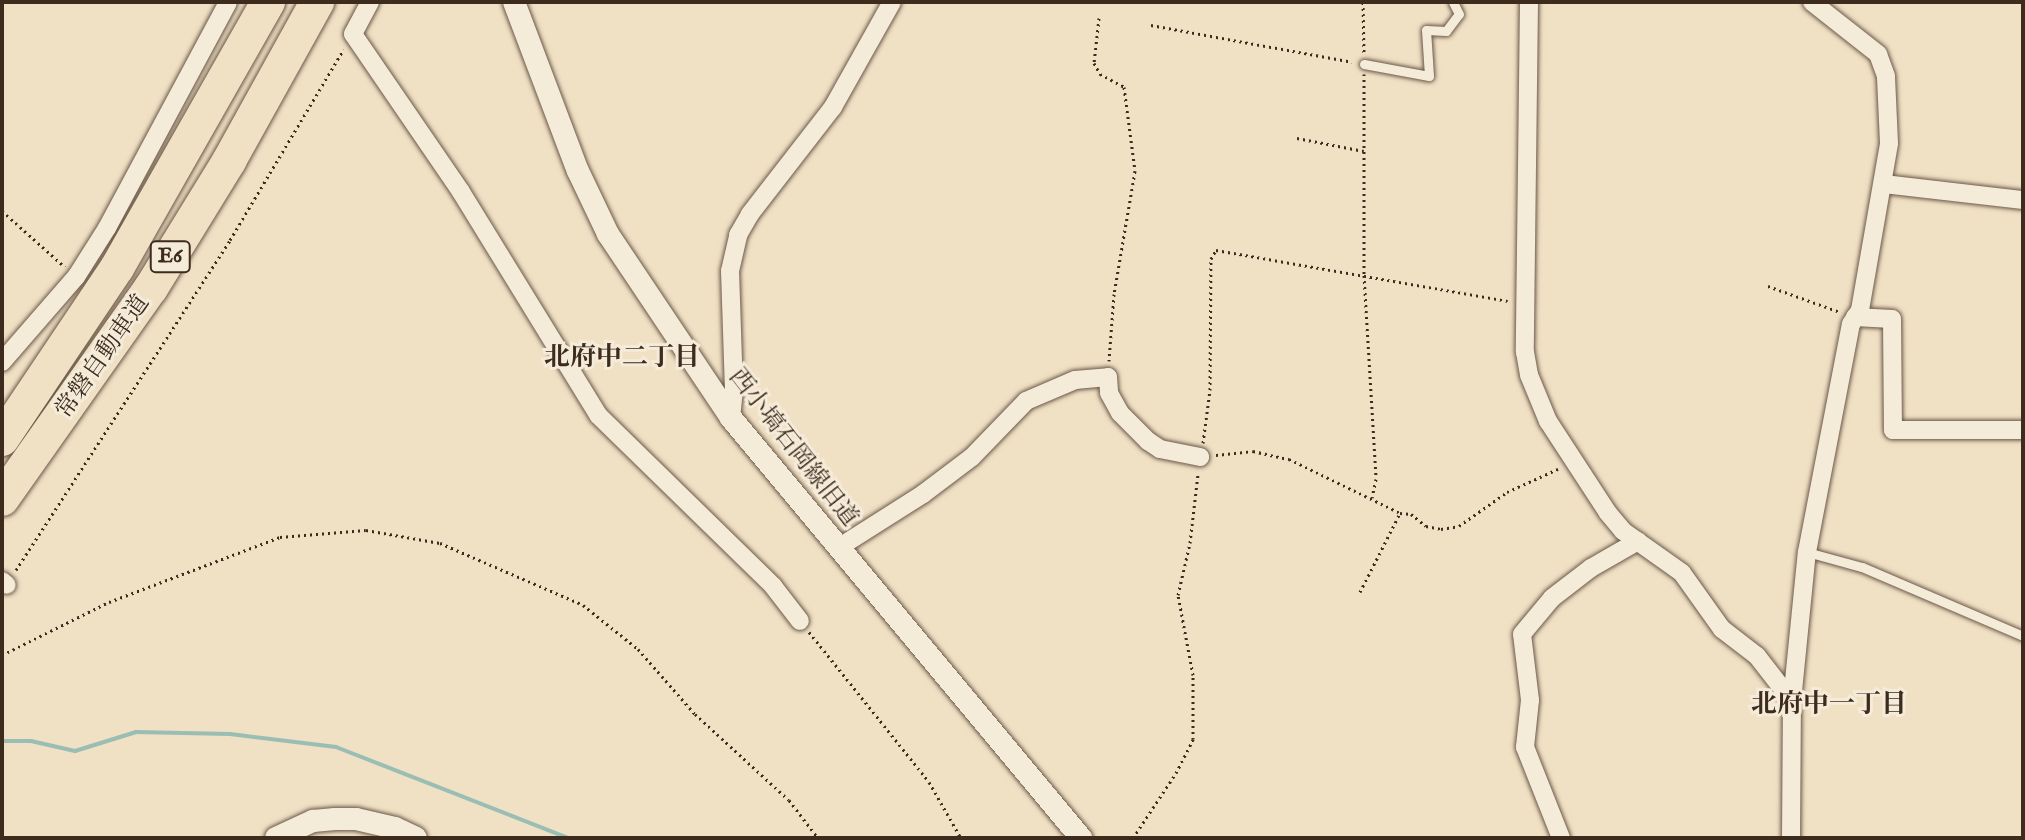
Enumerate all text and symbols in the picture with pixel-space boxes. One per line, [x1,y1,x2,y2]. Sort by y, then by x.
road number: E6 [148,239,192,275]
street label: 常磐自動車道 [50,290,156,424]
district label: 北府中二丁目 [544,342,700,374]
street label: 西小塙石岡線旧道 [723,363,863,533]
district label: 北府中一丁目 [1751,689,1907,721]

